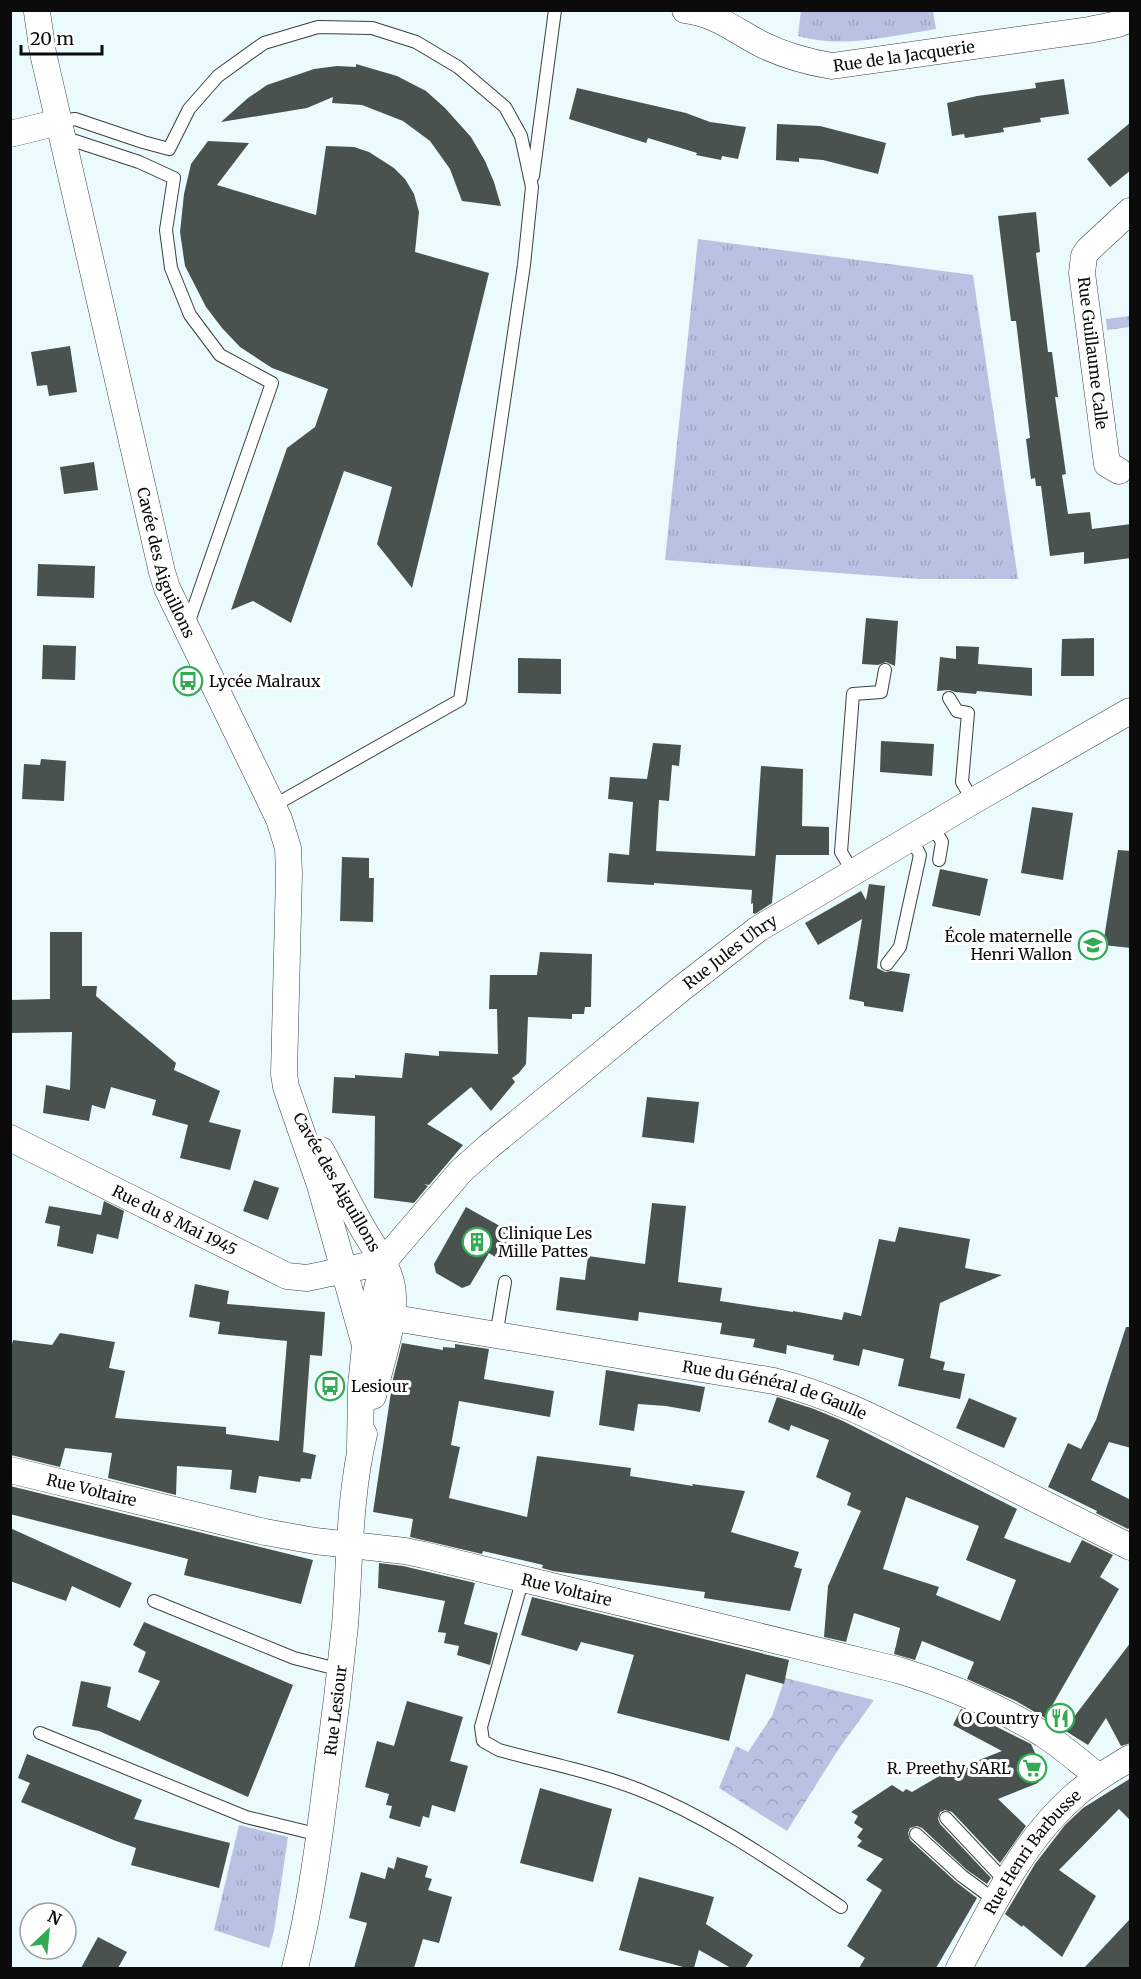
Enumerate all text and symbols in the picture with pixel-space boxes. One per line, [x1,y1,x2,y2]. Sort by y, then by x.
scale bar [21,18,102,56]
text: 20 m [30,27,74,50]
street label: Rue de la Jacquerie [832,36,976,76]
street label: Rue Guillaume Calle [1074,276,1112,430]
street label: Cavée des Aiguillons [133,485,200,641]
bus stop icon: Lycée Malraux [172,665,204,697]
place label: Lycée Malraux [209,671,321,691]
street label: Rue Jules Uhry [679,910,781,993]
place label: École maternelle Henri Wallon [944,926,1072,964]
school or university icon: École maternelle Henri Wallon [1077,929,1109,961]
street label: Cavée des Aiguillons [289,1109,385,1255]
street label: Rue du 8 Mai 1945 [109,1181,240,1260]
place label: Clinique Les Mille Pattes [498,1223,592,1261]
building icon: Clinique Les Mille Pattes [461,1226,493,1258]
street label: Rue du Général de Gaulle [681,1356,870,1424]
bus stop icon: Lesiour [314,1370,346,1402]
place label: Lesiour [351,1376,409,1396]
street label: Rue Voltaire [44,1469,139,1510]
street label: Rue Voltaire [520,1569,614,1610]
street label: Rue Lesiour [320,1664,351,1757]
restaurant icon: O Country [1044,1702,1076,1734]
place label: O Country [961,1708,1040,1728]
supermarket icon: R. Preethy SARL [1016,1752,1048,1784]
place label: R. Preethy SARL [887,1758,1011,1778]
street label: Rue Henri Barbusse [980,1785,1085,1918]
north arrow [18,1901,78,1961]
text: N [45,1906,65,1929]

